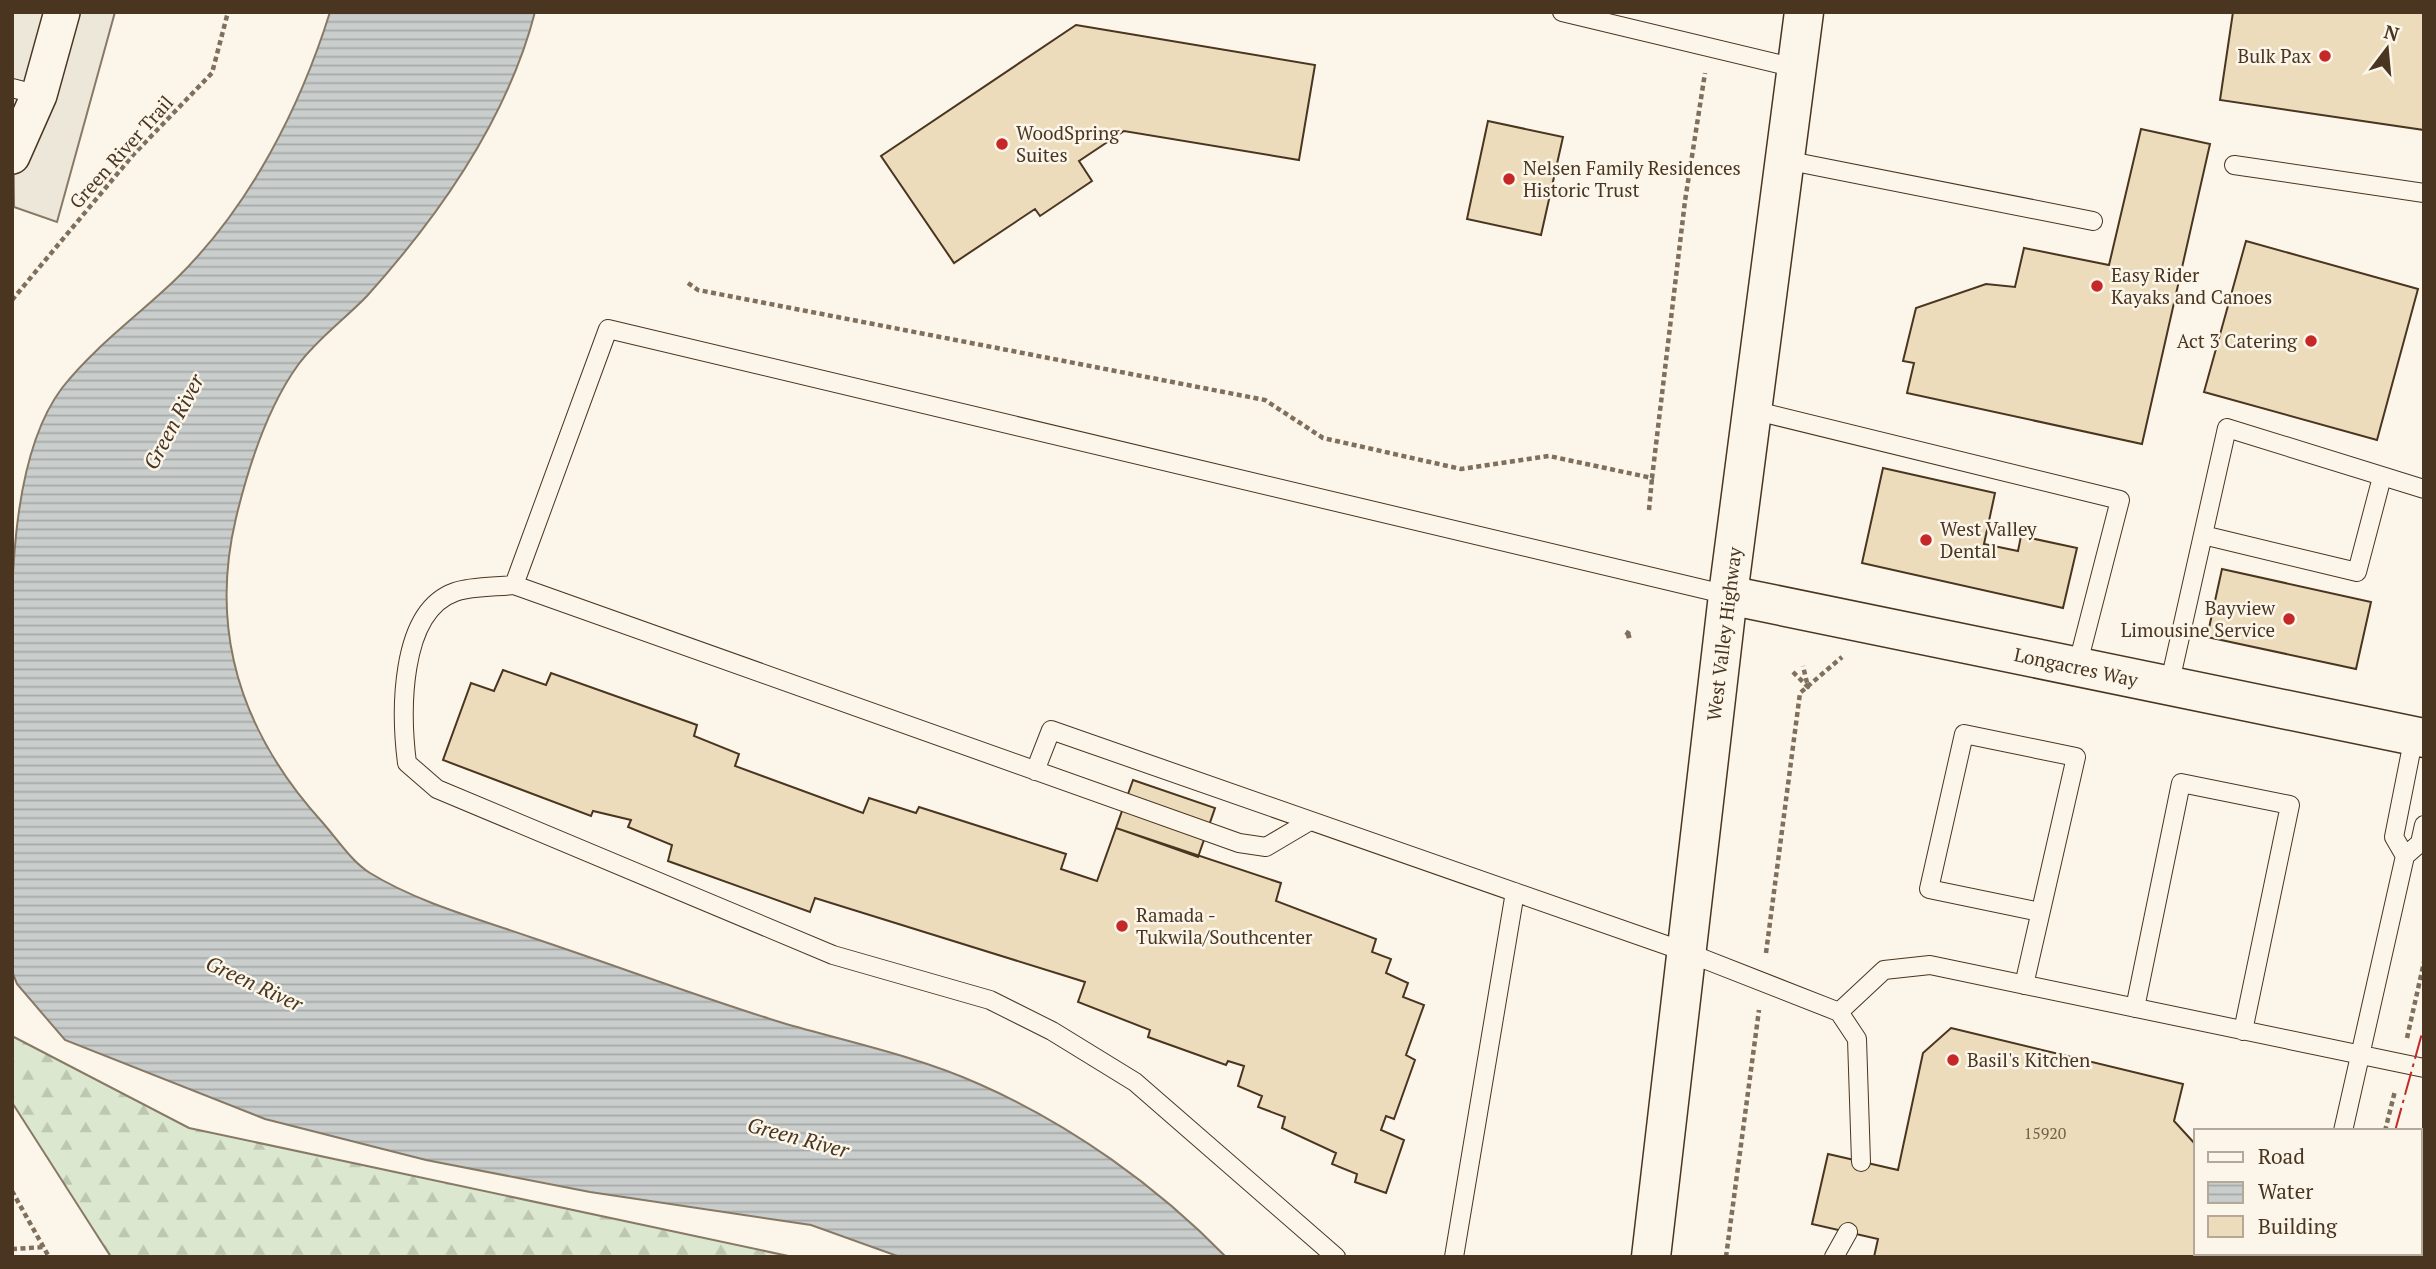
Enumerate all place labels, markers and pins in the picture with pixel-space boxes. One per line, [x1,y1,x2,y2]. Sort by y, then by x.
place label: Bulk Pax [2238,43,2311,68]
marker: Bulk Pax [2317,48,2333,64]
place label: WoodSpring Suites [1016,120,1120,167]
marker: WoodSpring Suites [994,136,1010,152]
place label: Nelsen Family Residences Historic Trust [1523,155,1741,202]
marker: Nelsen Family Residences Historic Trust [1501,171,1517,187]
place label: Easy Rider Kayaks and Canoes [2111,262,2272,309]
marker: Easy Rider Kayaks and Canoes [2089,278,2105,294]
place label: Act 3 Catering [2177,328,2298,353]
marker: Act 3 Catering [2303,333,2319,349]
place label: West Valley Dental [1940,516,2037,563]
marker: West Valley Dental [1918,532,1934,548]
place label: Bayview Limousine Service [2121,595,2276,642]
marker: Bayview Limousine Service [2281,611,2297,627]
place label: Ramada - Tukwila/Southcenter [1136,902,1313,949]
marker: Ramada - Tukwila/Southcenter [1114,918,1130,934]
place label: Basil's Kitchen [1967,1047,2090,1072]
marker: Basil's Kitchen [1945,1052,1961,1068]

